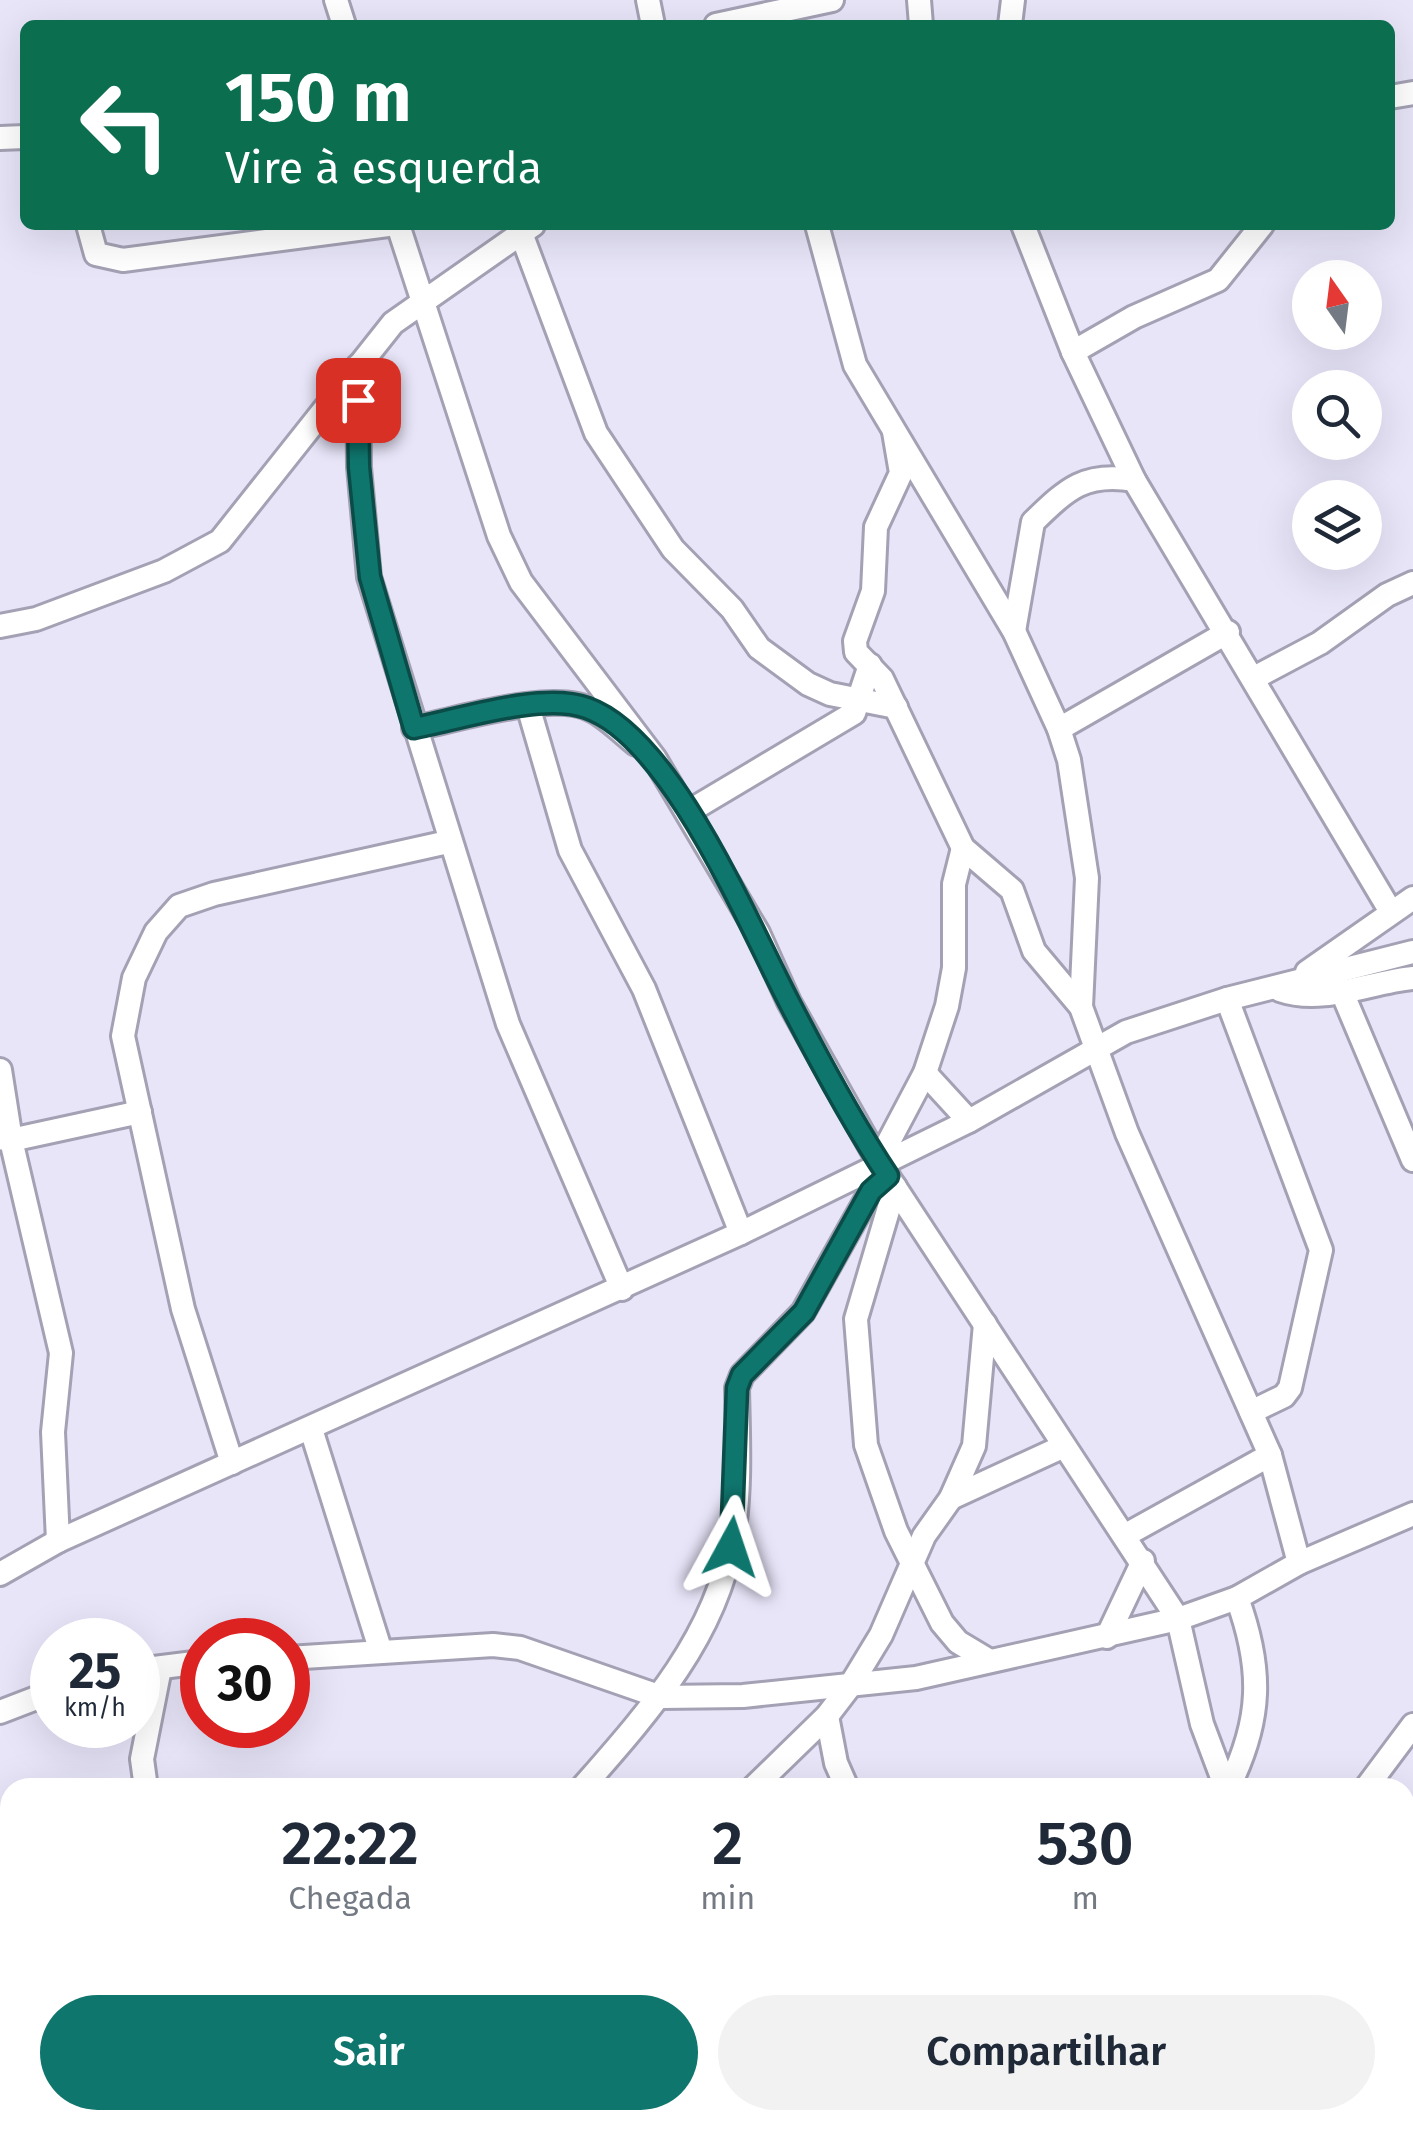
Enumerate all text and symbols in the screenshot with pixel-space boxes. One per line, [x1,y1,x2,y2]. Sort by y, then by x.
text: 150 m [225,56,412,140]
icon: left [60,60,190,190]
text: Vire à esquerda [225,141,542,195]
north arrow [1292,260,1382,350]
map controls [1292,260,1382,570]
pin [316,358,401,443]
button: search [1292,370,1382,460]
icon: arrive [331,373,386,428]
button: layers [1292,480,1382,570]
position arrow [679,1495,783,1599]
speed limit sign: 30 [180,1618,310,1748]
text: 25 [69,1641,121,1701]
text: km/h [64,1693,126,1723]
text: 22:22 [281,1808,419,1880]
text: 2 [712,1808,743,1880]
text: 530 [1037,1808,1134,1880]
text: Chegada [288,1879,412,1917]
text: min [700,1879,755,1917]
text: m [1071,1879,1099,1917]
button: Sair [40,1995,698,2110]
button: Compartilhar [718,1995,1375,2110]

